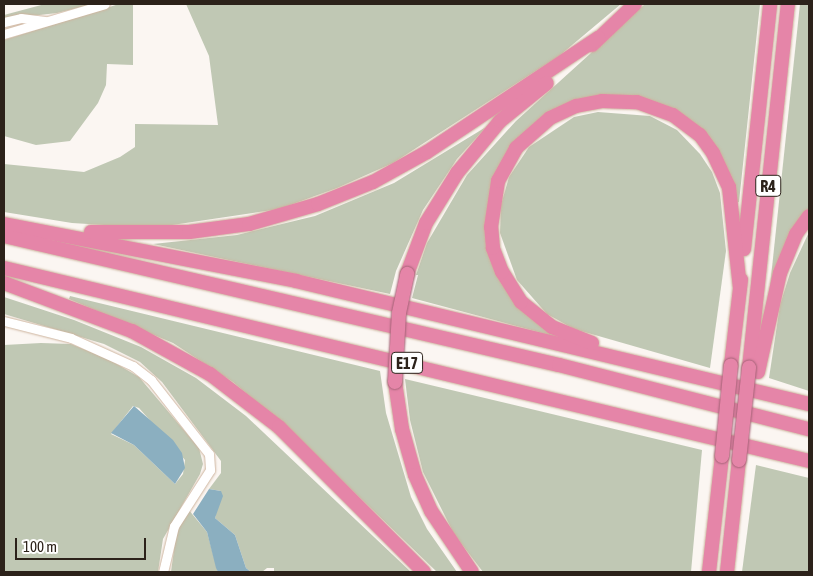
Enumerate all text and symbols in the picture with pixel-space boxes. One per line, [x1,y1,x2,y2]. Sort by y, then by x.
road number: R4 [754,172,782,200]
road number: E17 [391,349,423,376]
scale bar [18,528,149,560]
text: 100 m [23,538,57,555]

